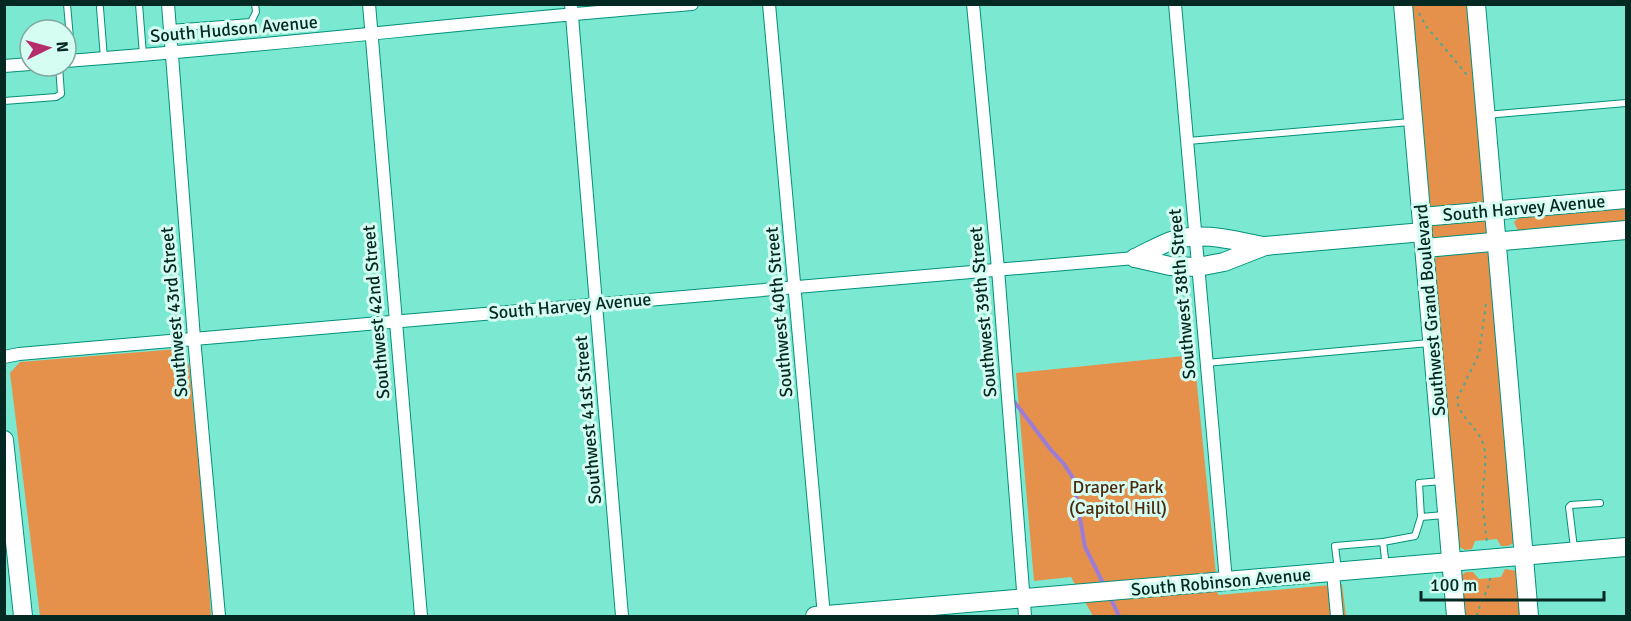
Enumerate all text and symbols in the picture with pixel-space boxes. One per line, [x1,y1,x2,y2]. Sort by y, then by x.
street label: South Hudson Avenue [149,11,319,47]
north arrow [18,18,78,78]
text: N [51,40,72,53]
street label: South Harvey Avenue [1442,190,1606,226]
street label: Southwest Grand Boulevard [1410,203,1450,417]
street label: Southwest 38th Street [1164,208,1200,380]
street label: Southwest 42nd Street [357,224,395,400]
street label: Southwest 43rd Street [156,226,192,398]
street label: Southwest 40th Street [761,226,797,398]
street label: Southwest 39th Street [965,226,1001,398]
street label: South Harvey Avenue [488,288,652,324]
street label: Southwest 41st Street [570,335,606,505]
park label: Draper Park (Capitol Hill) [1069,476,1167,519]
street label: South Robinson Avenue [1130,563,1312,601]
scale bar [1421,564,1604,602]
text: 100 m [1430,574,1477,596]

